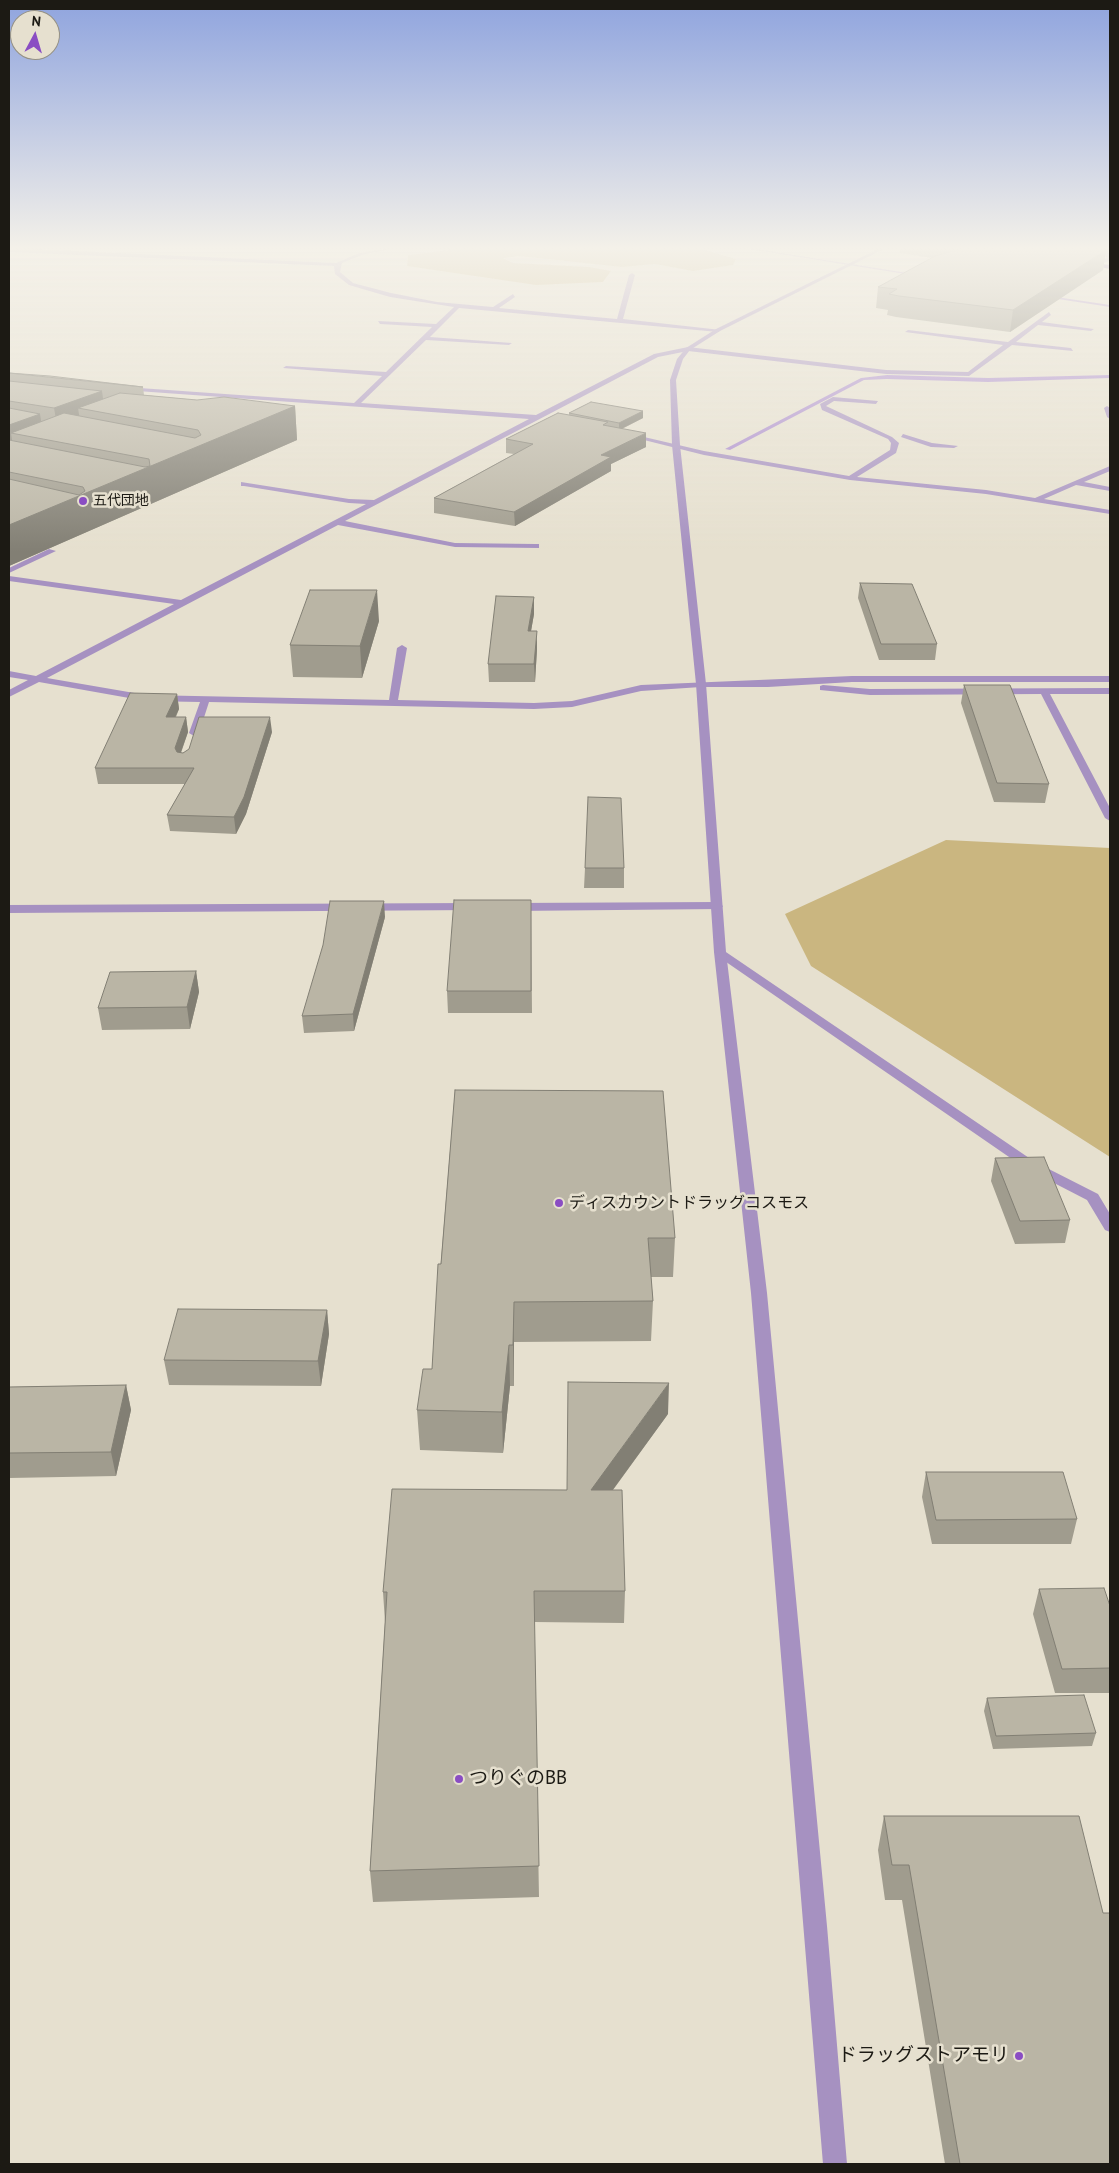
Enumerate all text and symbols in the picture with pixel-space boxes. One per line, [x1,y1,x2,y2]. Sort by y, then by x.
north arrow [10,10,60,60]
text: N [31,12,42,31]
place label: 五代団地 [93,493,149,509]
marker: 五代団地 [77,495,89,507]
place label: ディスカウントドラッグコスモス [569,1193,809,1213]
marker: ディスカウントドラッグコスモス [553,1197,565,1209]
place label: つりぐのBB [469,1768,567,1790]
marker: つりぐのBB [453,1773,465,1785]
place label: ドラッグストアモリ [838,2045,1009,2067]
marker: ドラッグストアモリ [1013,2050,1025,2062]

